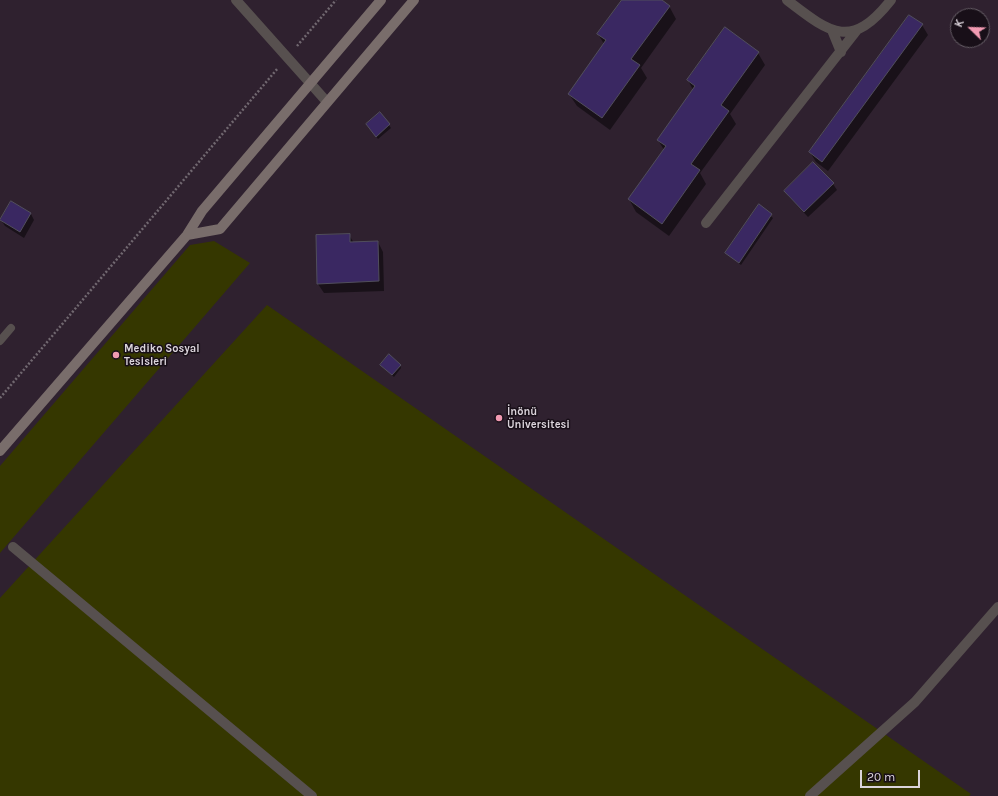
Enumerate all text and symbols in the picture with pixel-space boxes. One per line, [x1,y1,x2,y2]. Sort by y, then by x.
north arrow [950,8,990,48]
text: K [952,18,967,29]
place label: Mediko Sosyal Tesisleri [124,342,200,368]
marker: Mediko Sosyal Tesisleri [111,350,121,360]
place label: İnönü Üniversitesi [507,405,570,431]
marker: İnönü Üniversitesi [494,413,504,423]
scale bar [862,762,922,788]
text: 20 m [867,770,895,784]

